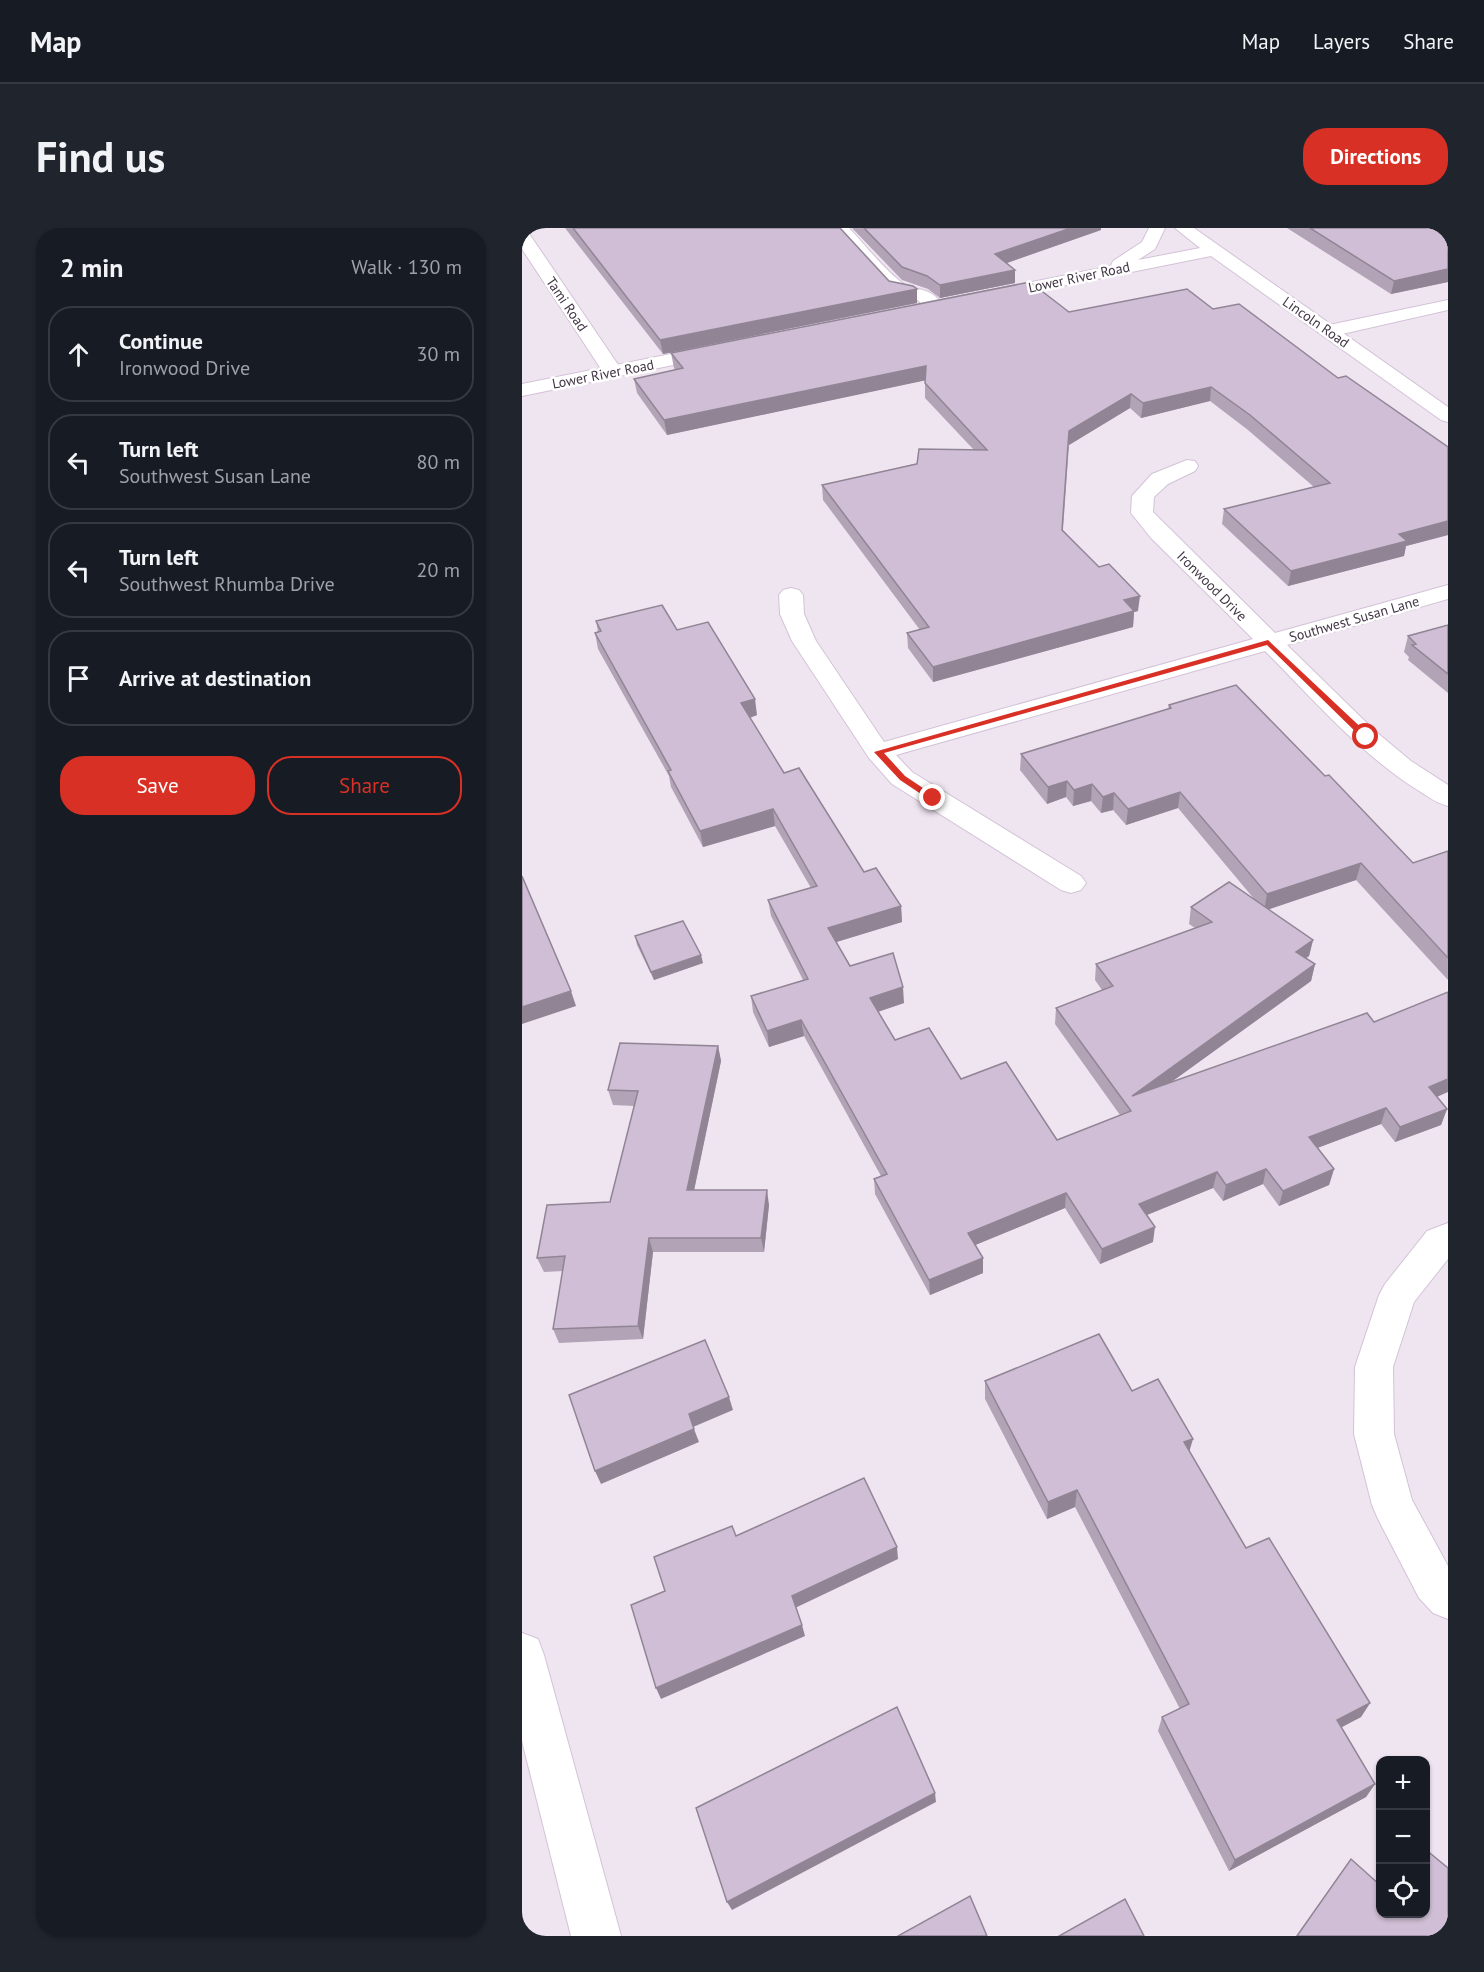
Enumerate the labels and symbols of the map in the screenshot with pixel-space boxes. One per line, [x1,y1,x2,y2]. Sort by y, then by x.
street label: Lower River Road [1027,257,1131,297]
street label: Tami Road [542,273,592,335]
street label: Lincoln Road [1279,292,1353,352]
street label: Lower River Road [551,355,655,393]
street label: Ironwood Drive [1173,547,1251,625]
street label: Southwest Susan Lane [1287,592,1421,646]
route start [1352,723,1378,749]
route end [919,784,945,810]

